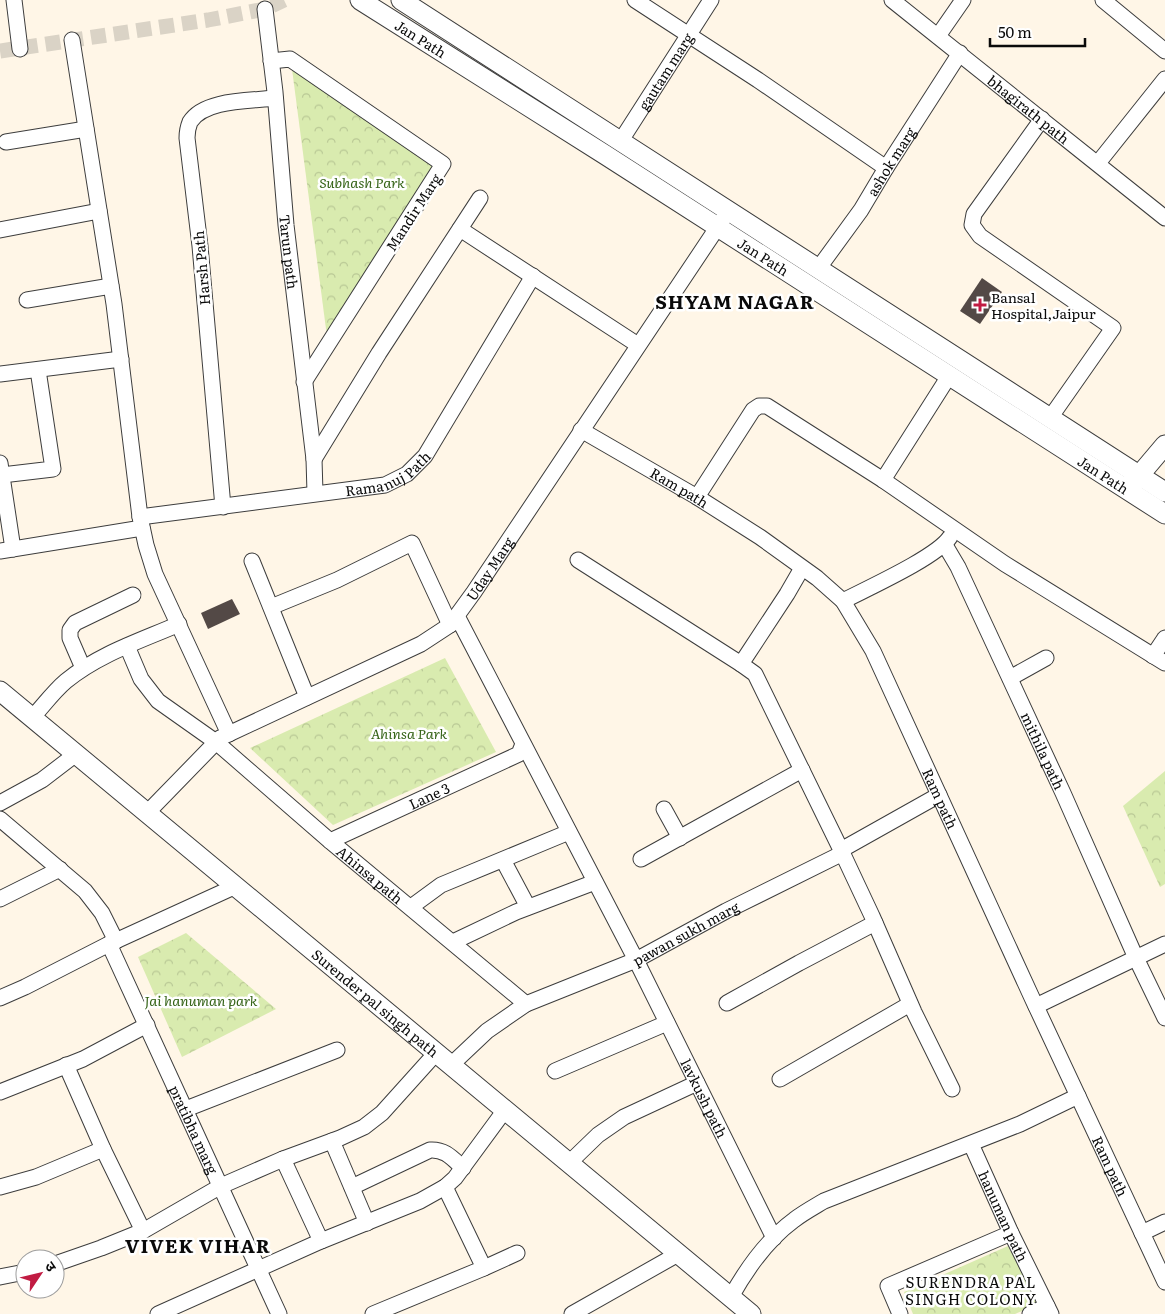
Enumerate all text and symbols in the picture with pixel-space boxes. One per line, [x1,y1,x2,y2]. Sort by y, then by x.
street label: Jan Path [391,15,450,62]
scale bar [990,15,1085,47]
text: 50 m [998,20,1032,43]
street label: gautam marg [633,29,698,114]
street label: bhagirath path [983,70,1074,148]
street label: ashok marg [862,123,920,200]
street label: Mandir Marg [380,169,446,255]
park label: Subhash Park [319,172,405,192]
street label: Tarun path [275,214,304,290]
street label: Harsh Path [188,230,214,306]
street label: Jan Path [734,232,793,280]
district label: SHYAM NAGAR [655,287,815,315]
place label: Bansal Hospital,Jaipur [991,287,1096,323]
marker: Bansal Hospital,Jaipur [973,298,987,312]
street label: Ramanuj Path [344,446,435,500]
street label: Jan Path [1074,451,1133,498]
street label: Ram path [647,462,713,512]
street label: Uday Marg [461,533,518,605]
street label: mithila path [1017,709,1070,793]
park label: Ahinsa Park [371,723,448,743]
street label: Ram path [918,765,963,832]
street label: Lane 3 [405,777,453,814]
street label: Ahinsa path [333,841,408,908]
street label: pawan sukh marg [629,896,742,970]
street label: Surender pal singh path [308,944,443,1061]
park label: Jai hanuman park [144,990,258,1010]
street label: lavkush path [676,1055,733,1141]
street label: pratibha marg [165,1082,223,1177]
street label: Ram path [1088,1133,1133,1199]
street label: hanuman path [974,1167,1034,1265]
district label: VIVEK VIHAR [125,1231,271,1259]
north arrow [15,1249,65,1299]
text: उ [41,1257,62,1276]
district label: SURENDRA PAL SINGH COLONY [905,1270,1037,1310]

